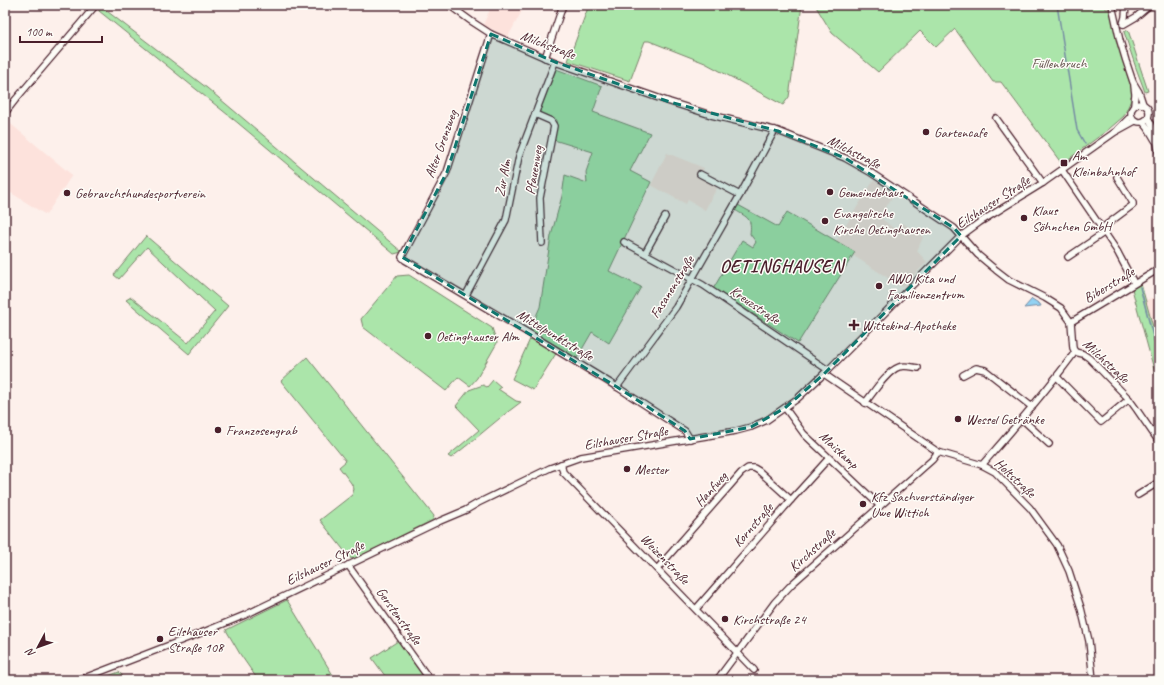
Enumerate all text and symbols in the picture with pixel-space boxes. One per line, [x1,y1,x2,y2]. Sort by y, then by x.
scale bar [20,18,102,44]
text: 100 m [26,24,53,40]
street label: Milchstraße [518,27,579,64]
park label: Füllenbruch [1031,55,1088,72]
street label: Alter Grenzweg [421,107,461,180]
place label: Gartencafe [934,124,988,141]
marker: Gartencafe [921,127,931,137]
street label: Milchstraße [825,131,885,173]
street label: Pfauenweg [521,143,547,196]
place label: Am Kleinbahnhof [1072,147,1138,180]
street label: Zur Alm [491,157,515,198]
marker: Am Kleinbahnhof [1059,158,1069,168]
street label: Eilshauser Straße [953,171,1034,232]
place label: Gemeindehaus [838,184,904,201]
place label: Gebrauchshundesportverein [75,185,206,202]
marker: Gemeindehaus [825,187,835,197]
marker: Gebrauchshundesportverein [62,188,72,198]
place label: Klaus Söhnchen GmbH [1032,202,1113,235]
place label: Evangelische Kirche Oetinghausen [833,205,931,238]
marker: Klaus Söhnchen GmbH [1019,213,1029,223]
marker: Evangelische Kirche Oetinghausen [820,216,830,226]
street label: Fasanenstraße [646,251,699,321]
district label: OETINGHAUSEN [720,255,846,277]
street label: Biberstraße [1081,263,1139,307]
place label: AWO Kita und Familienzentrum [887,270,965,303]
marker: AWO Kita und Familienzentrum [874,281,884,291]
street label: Kreuzstraße [727,282,784,329]
street label: Mittelpunktstraße [514,306,598,365]
place label: Wittekind-Apotheke [862,317,957,334]
marker: Wittekind-Apotheke [849,320,859,330]
place label: Oetinghauser Alm [436,328,521,345]
marker: Oetinghauser Alm [423,331,433,341]
street label: Milchstraße [1079,335,1134,388]
place label: Wessel Getränke [966,411,1045,428]
marker: Wessel Getränke [953,414,963,424]
place label: Franzosengrab [226,422,298,439]
street label: Eilshauser Straße [583,422,670,454]
marker: Franzosengrab [213,425,223,435]
street label: Maiskamp [816,428,863,473]
street label: Holtstraße [991,455,1040,502]
place label: Mester [635,461,670,478]
marker: Mester [622,464,632,474]
street label: Hanfweg [691,467,732,510]
place label: Kfz Sachverständiger Uwe Wittich [871,488,975,521]
street label: Kornstraße [729,498,778,550]
marker: Kfz Sachverständiger Uwe Wittich [858,499,868,509]
street label: Kirchstraße [785,524,840,575]
street label: Weizenstraße [637,530,694,589]
street label: Eilshauser Straße [283,536,368,589]
street label: Gerstenstraße [372,584,426,649]
place label: Kirchstraße 24 [733,611,807,628]
marker: Kirchstraße 24 [720,614,730,624]
place label: Eilshauser Straße 108 [168,623,225,656]
north arrow [18,627,58,667]
marker: Eilshauser Straße 108 [155,634,165,644]
text: N [22,645,38,661]

